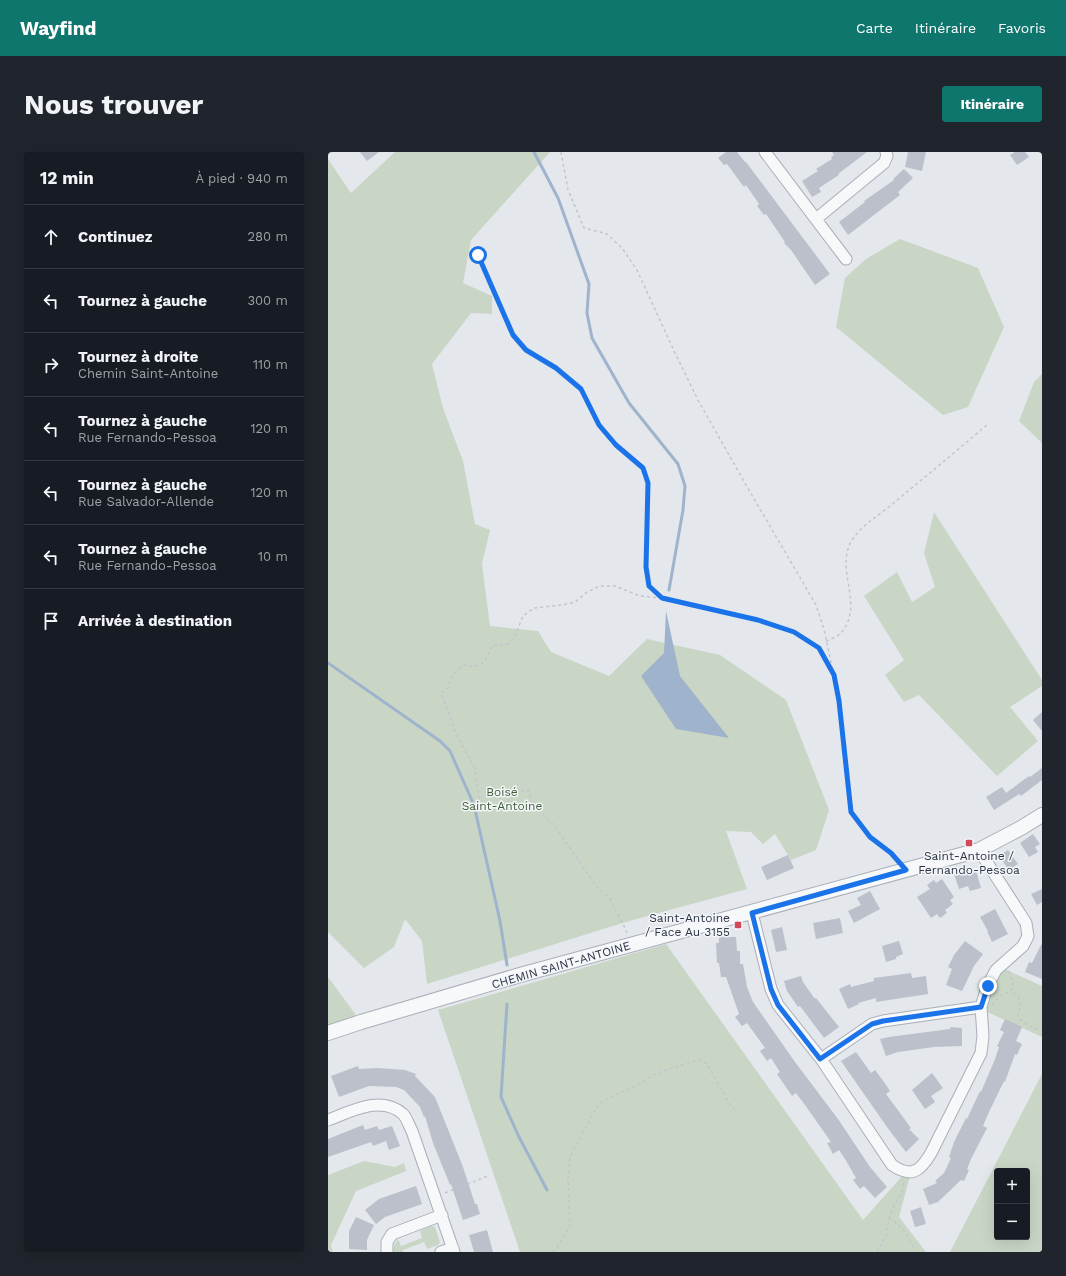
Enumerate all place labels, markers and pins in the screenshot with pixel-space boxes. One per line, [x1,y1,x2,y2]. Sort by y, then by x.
marker: Saint-Antoine / Fernando-Pessoa [964,838,974,848]
place label: Saint-Antoine / Fernando-Pessoa [918,849,1020,877]
place label: Saint-Antoine / Face Au 3155 [645,911,730,939]
marker: Saint-Antoine / Face Au 3155 [733,920,743,930]

